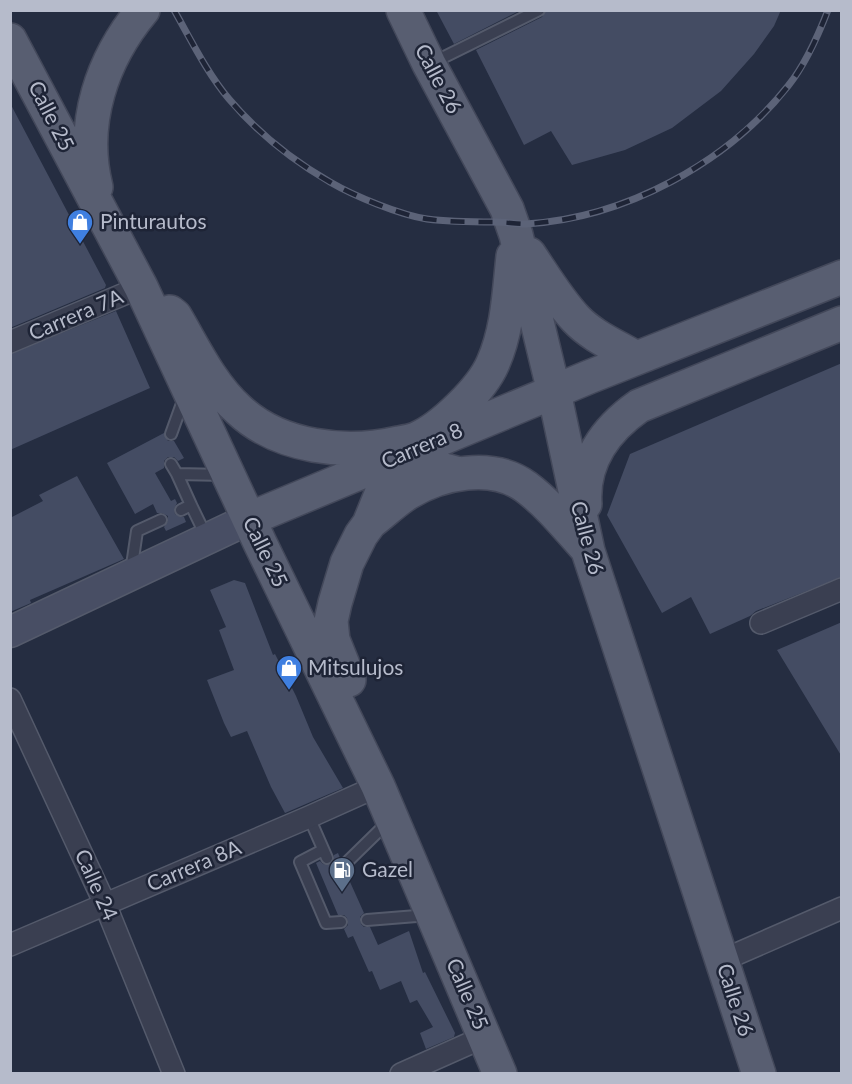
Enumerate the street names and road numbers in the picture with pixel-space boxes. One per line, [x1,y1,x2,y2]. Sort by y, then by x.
street label: Calle 26 [411,39,468,117]
street label: Calle 25 [24,76,81,154]
street label: Carrera 7A [24,282,127,345]
street label: Carrera 8 [377,416,466,473]
street label: Calle 26 [567,498,610,577]
street label: Calle 25 [239,512,294,591]
street label: Carrera 8A [142,833,245,896]
street label: Calle 24 [71,845,124,924]
street label: Calle 25 [442,954,495,1033]
street label: Calle 26 [713,960,760,1039]

